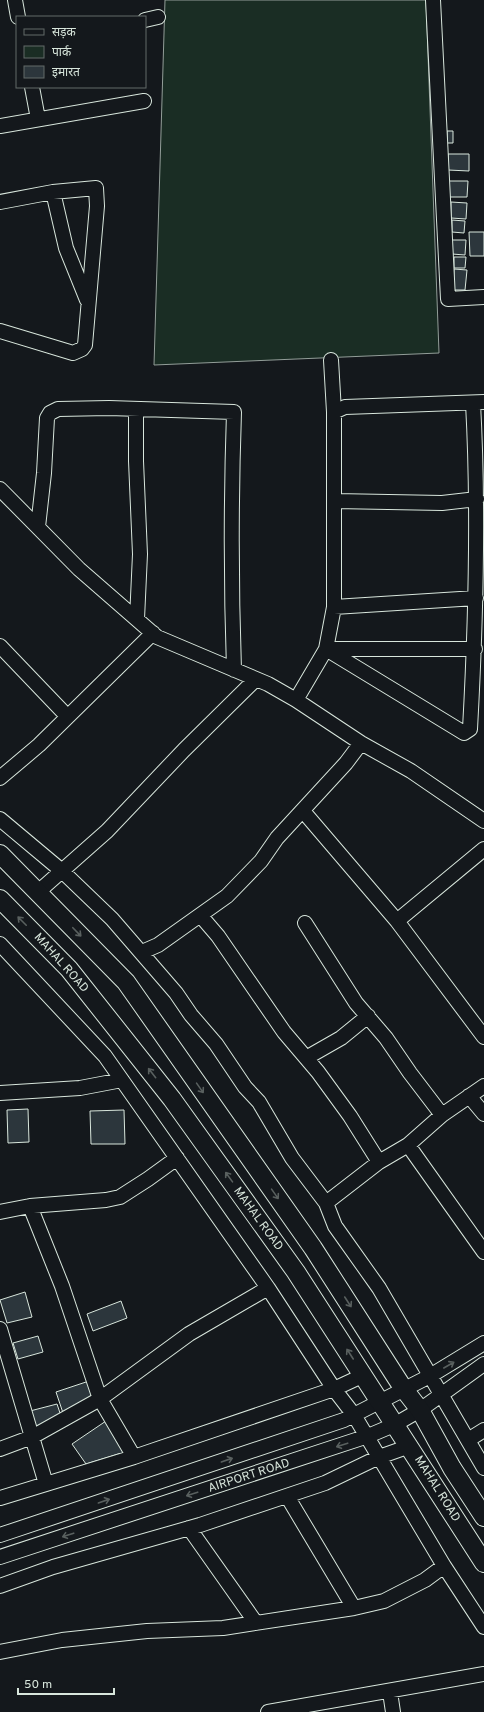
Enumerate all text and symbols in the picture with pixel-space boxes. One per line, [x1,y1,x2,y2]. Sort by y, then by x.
legend [16,16,146,88]
text: सड़क [52,25,77,41]
text: पार्क [52,45,72,61]
text: इमारत [52,65,81,81]
one-way arrow [17,916,27,926]
one-way arrow [72,927,82,937]
street label: MAHAL ROAD [30,930,92,996]
one-way arrow [147,1067,156,1078]
one-way arrow [196,1082,204,1093]
one-way arrow [225,1172,233,1183]
street label: MAHAL ROAD [229,1184,287,1254]
one-way arrow [271,1189,279,1200]
one-way arrow [344,1296,352,1307]
one-way arrow [346,1348,354,1359]
one-way arrow [443,1361,455,1369]
one-way arrow [336,1442,348,1450]
street label: MAHAL ROAD [410,1453,464,1525]
street label: AIRPORT ROAD [206,1455,292,1497]
one-way arrow [221,1455,233,1463]
one-way arrow [186,1491,198,1499]
one-way arrow [97,1497,110,1504]
one-way arrow [62,1532,75,1539]
scale bar [18,1670,114,1696]
text: 50 m [24,1677,52,1693]

